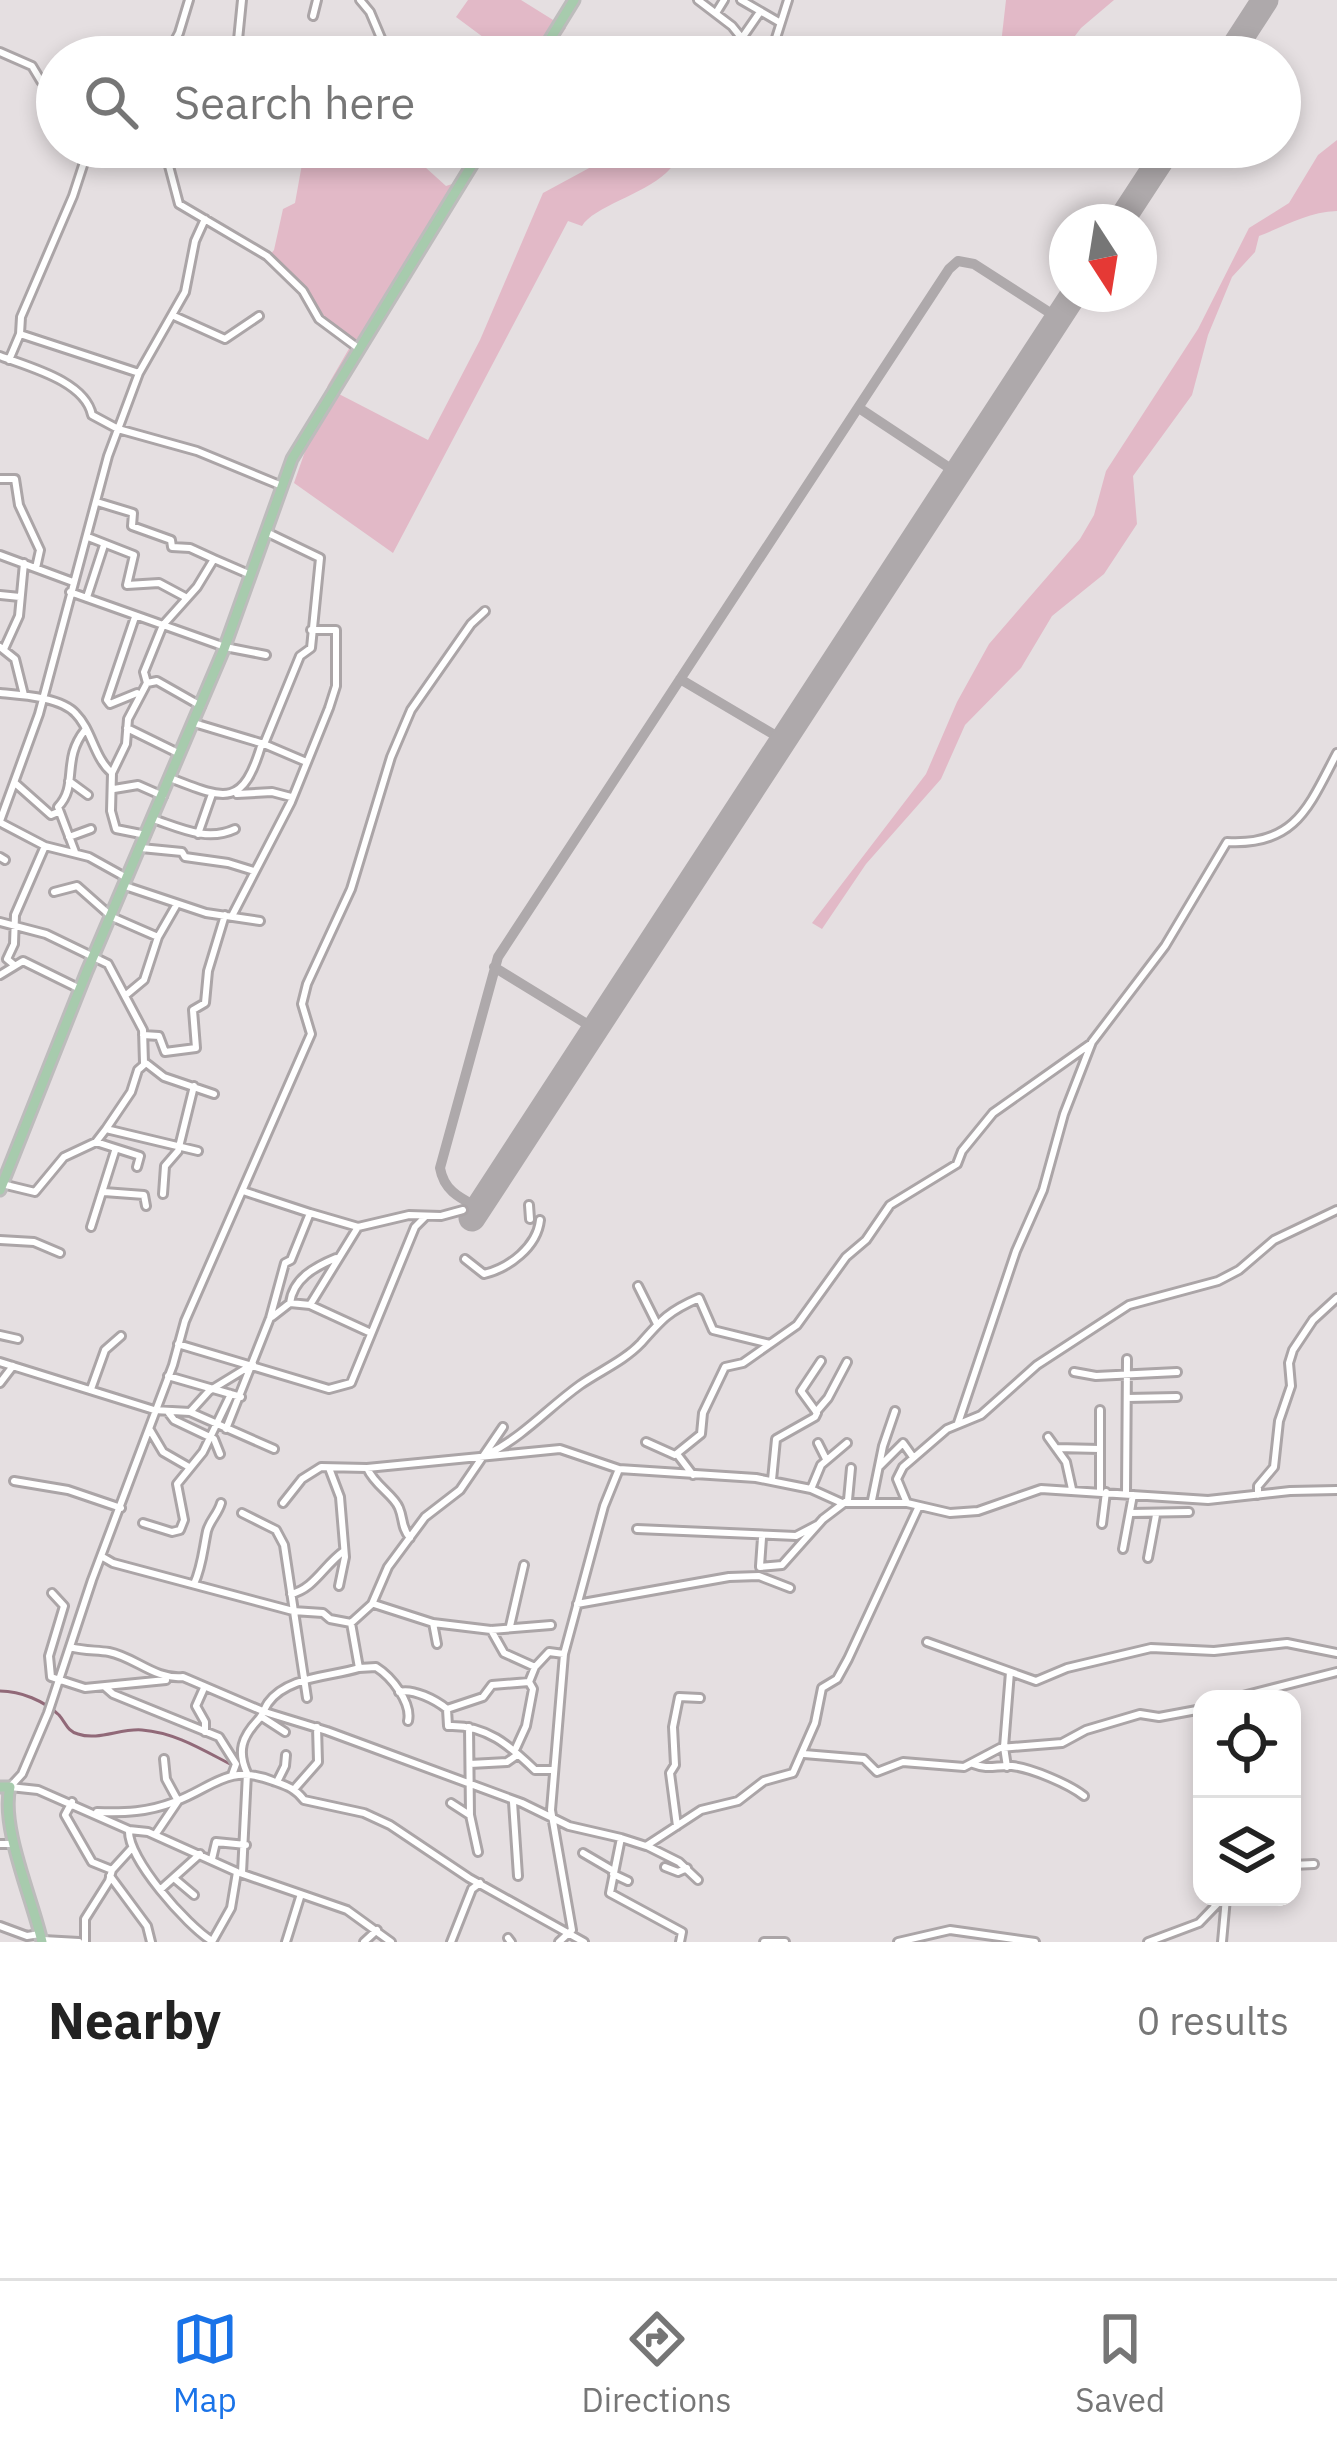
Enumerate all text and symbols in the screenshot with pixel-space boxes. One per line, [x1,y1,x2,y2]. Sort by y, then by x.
search box [36,36,1301,168]
icon: search [78,69,144,135]
text: Search here [174,73,415,131]
north arrow [1049,204,1157,312]
map controls [1193,1690,1301,1906]
button: locate [1193,1690,1301,1798]
button: layers [1193,1798,1301,1906]
text: Nearby [48,1987,221,2053]
text: 0 results [1137,1995,1289,2046]
tab: Map [172,2306,238,2421]
tab: Directions [582,2306,732,2421]
tab: Saved [1075,2306,1165,2421]

